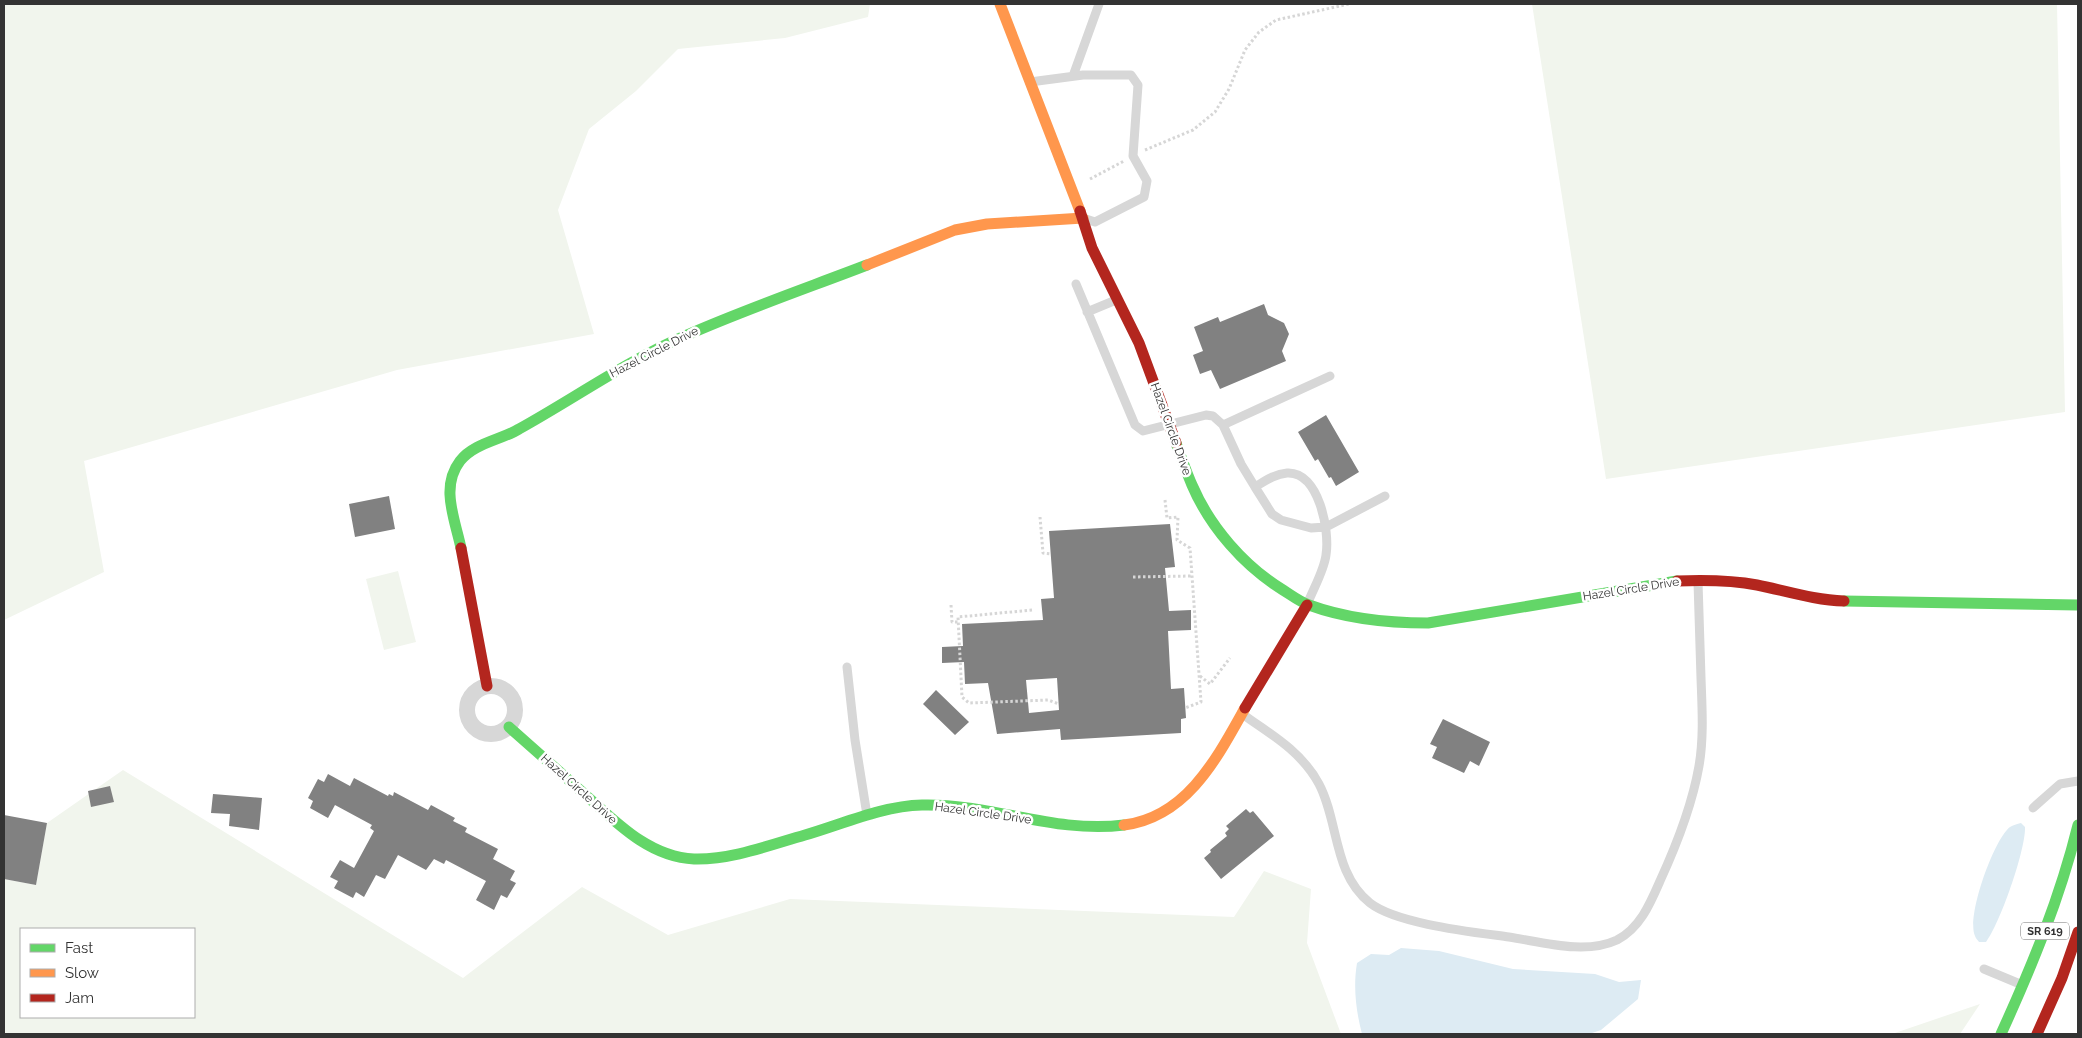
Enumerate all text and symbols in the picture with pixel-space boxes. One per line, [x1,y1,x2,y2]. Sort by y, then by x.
street label: Hazel Circle Drive [607,324,701,380]
street label: Hazel Circle Drive [1148,381,1194,477]
street label: Hazel Circle Drive [1582,574,1680,604]
street label: Hazel Circle Drive [538,751,620,827]
street label: Hazel Circle Drive [934,799,1032,827]
road number: SR 619 [2021,922,2069,939]
legend [20,928,195,1018]
text: Fast [65,939,93,957]
text: Slow [65,964,99,982]
text: Jam [65,989,94,1007]

